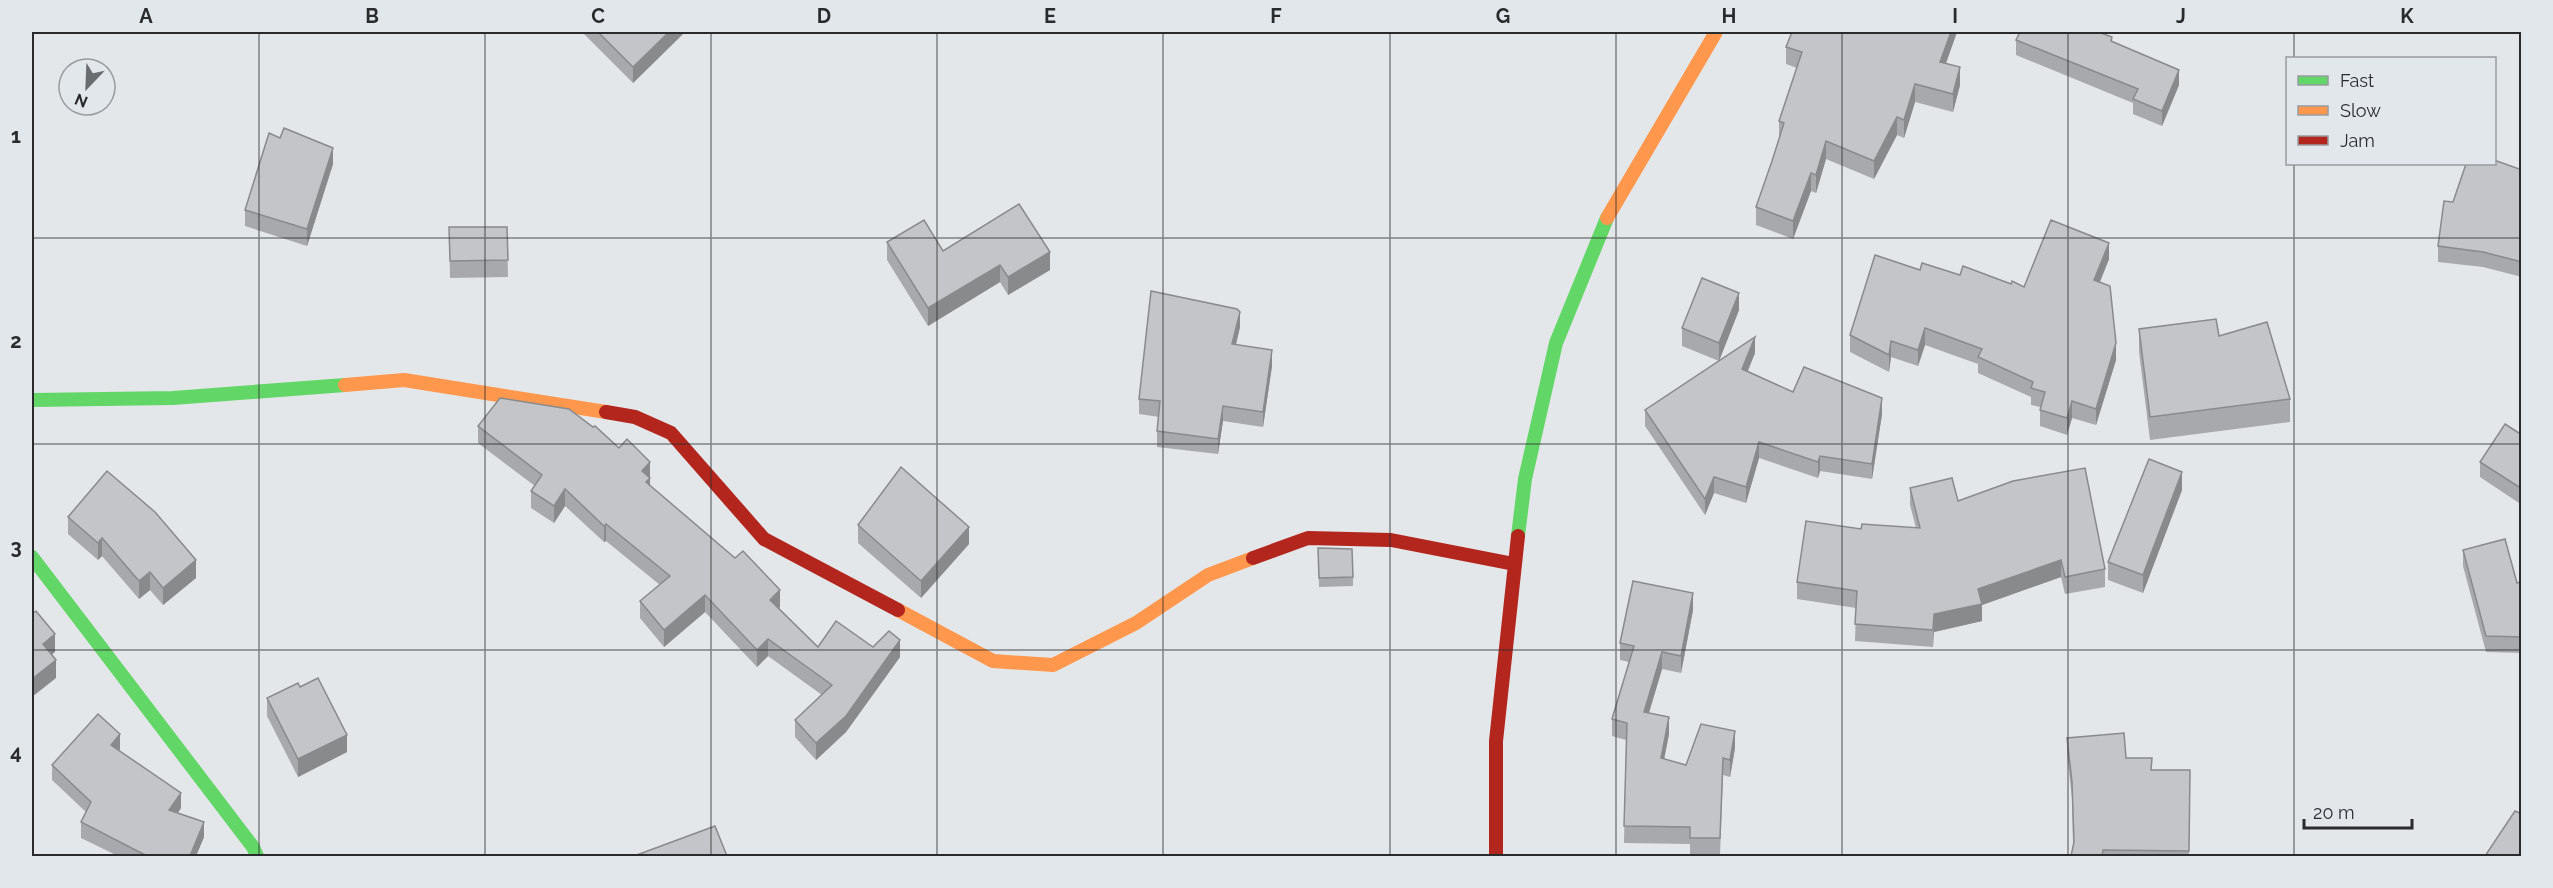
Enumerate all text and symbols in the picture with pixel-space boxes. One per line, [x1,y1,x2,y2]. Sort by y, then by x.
text: A [139,4,153,28]
text: B [365,4,379,28]
text: C [591,4,605,28]
text: D [817,4,831,28]
text: E [1044,4,1056,28]
text: F [1270,4,1282,28]
text: G [1496,4,1510,28]
text: H [1722,4,1736,28]
text: I [1952,4,1958,28]
text: J [2176,4,2186,28]
text: K [2400,4,2414,28]
north arrow [57,57,117,117]
legend [2286,57,2496,165]
text: Fast [2340,70,2374,91]
text: N [72,89,91,111]
text: Slow [2340,100,2381,121]
text: 1 [11,124,21,148]
text: Jam [2340,130,2375,151]
text: 2 [10,329,22,353]
text: 3 [10,535,22,559]
text: 4 [10,740,22,764]
scale bar [2304,792,2412,830]
text: 20 m [2313,802,2355,823]

